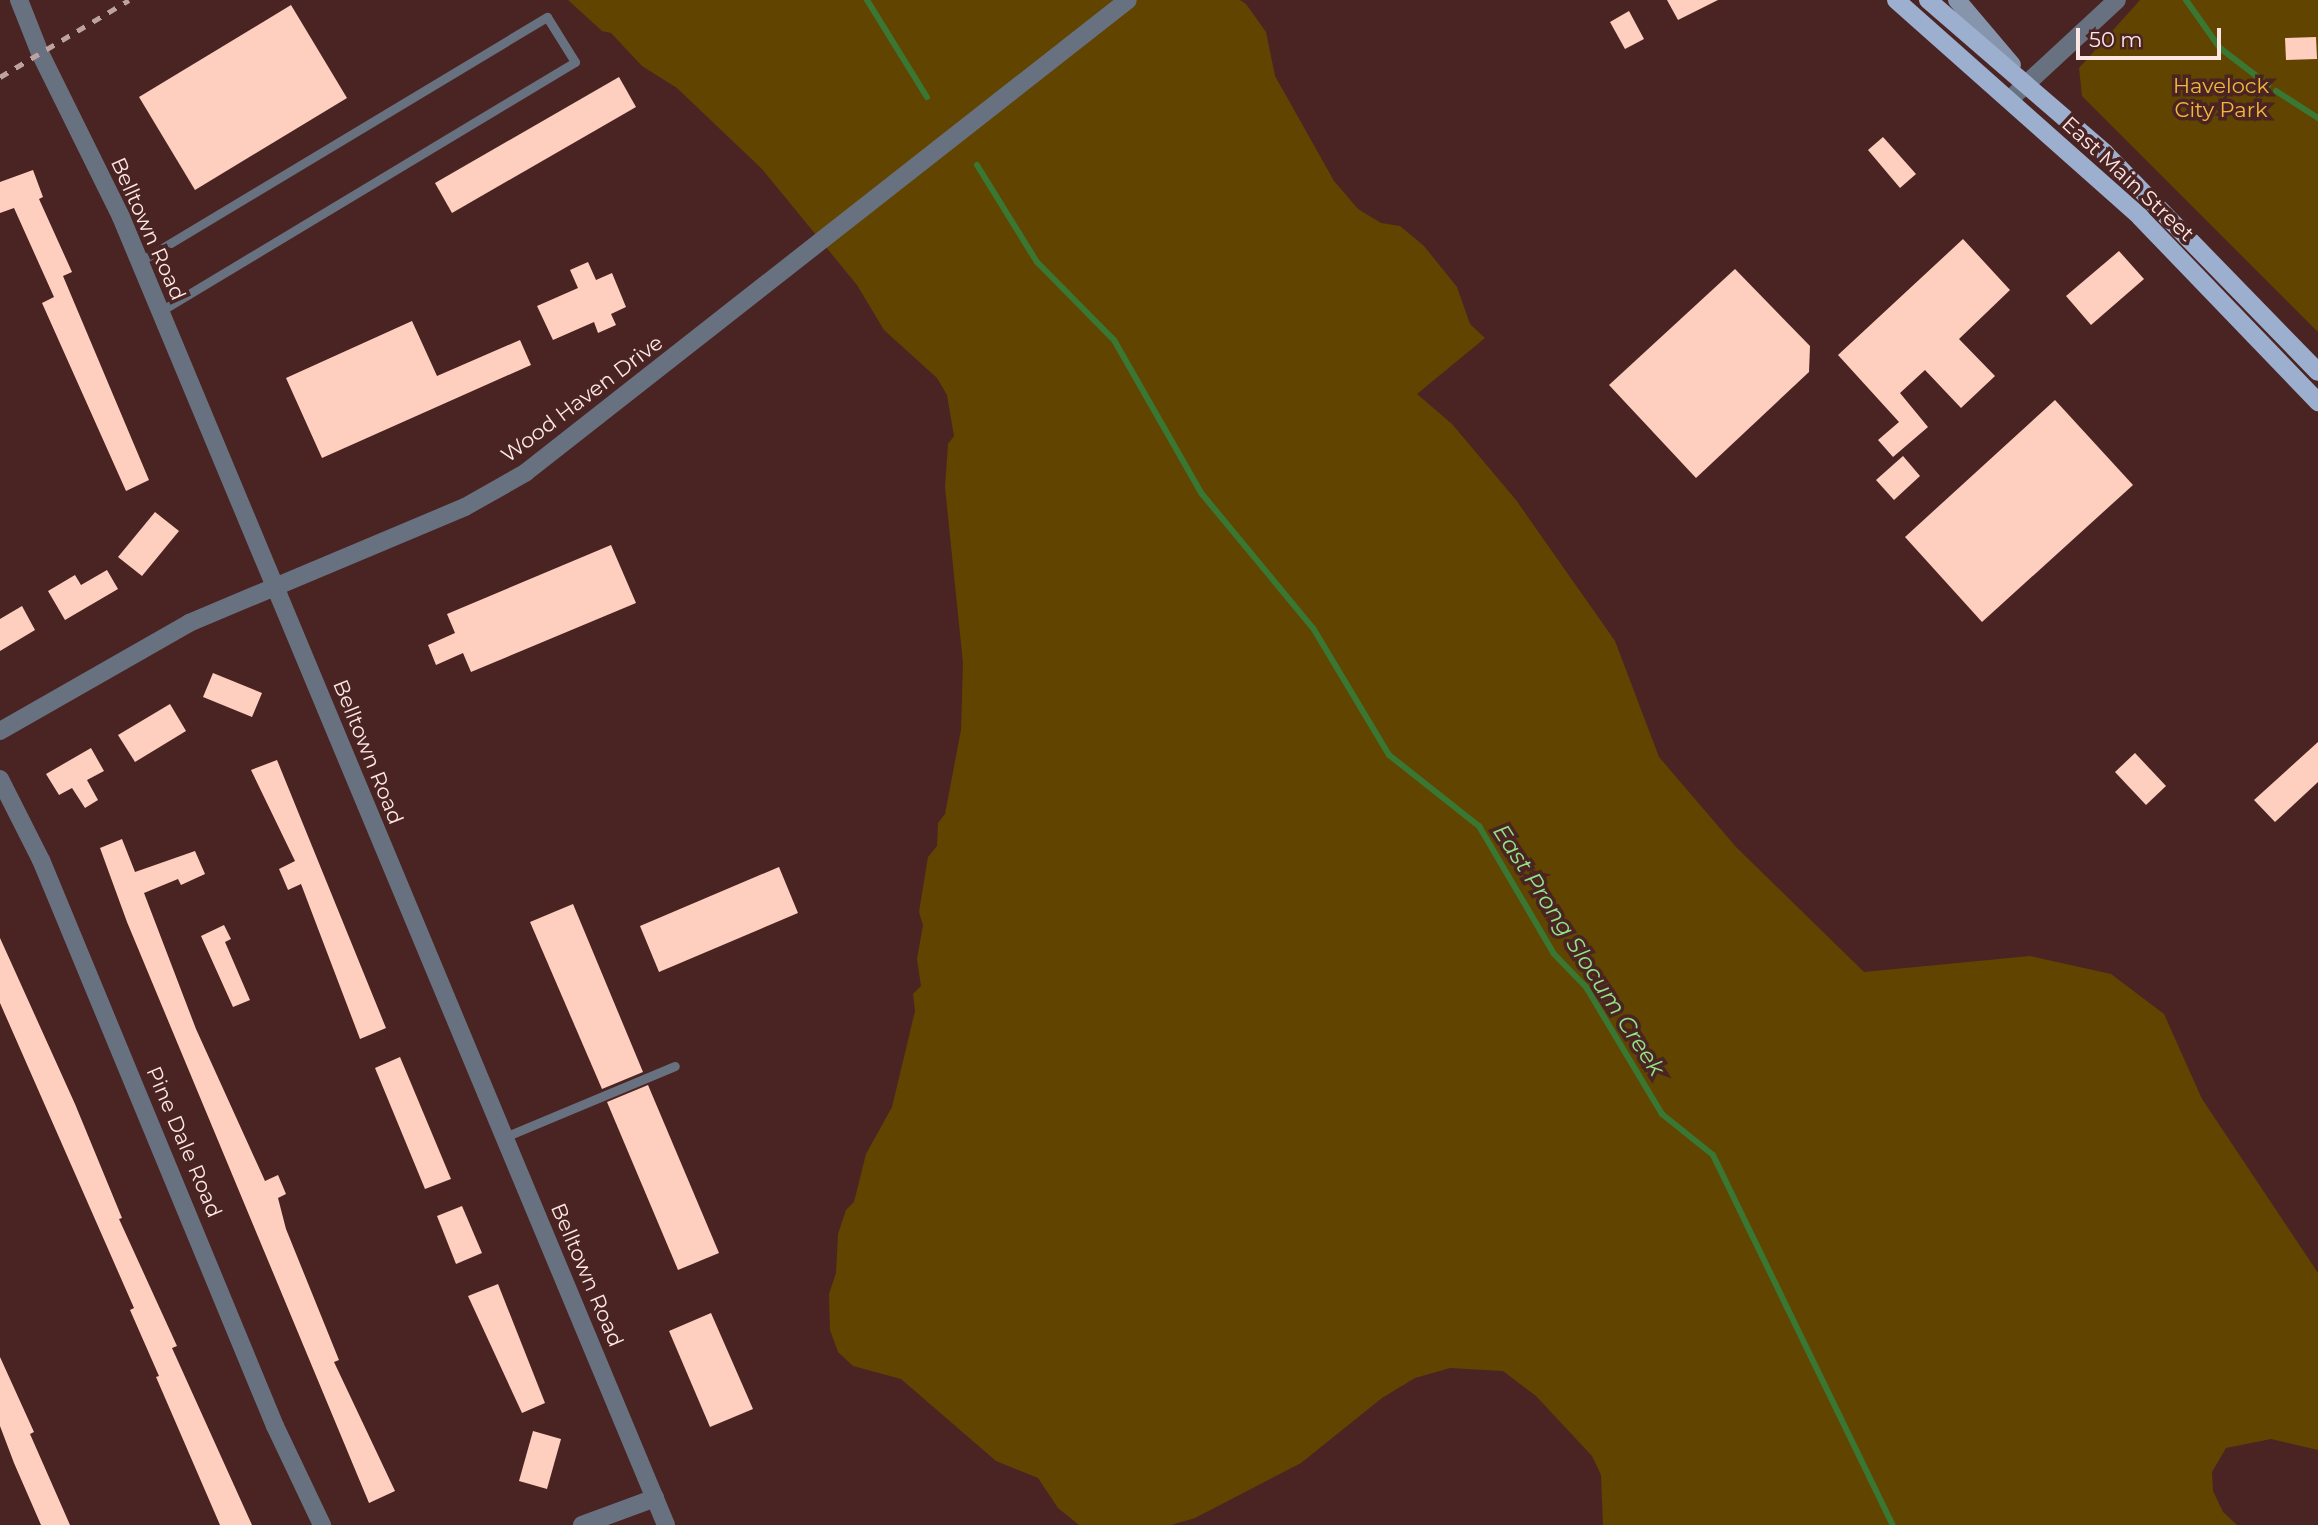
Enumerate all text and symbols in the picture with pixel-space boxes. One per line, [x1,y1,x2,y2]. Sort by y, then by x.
scale bar [2080,14,2225,58]
text: 50 m [2089,27,2143,52]
park label: Havelock City Park [2173,73,2269,123]
street label: East Main Street [2057,111,2199,247]
street label: Belltown Road [105,154,191,304]
street label: Wood Haven Drive [496,330,668,468]
street label: Belltown Road [328,676,408,828]
water label: East Prong Slocum Creek [1487,819,1671,1081]
street label: Pine Dale Road [141,1063,227,1221]
street label: Belltown Road [545,1199,629,1351]

